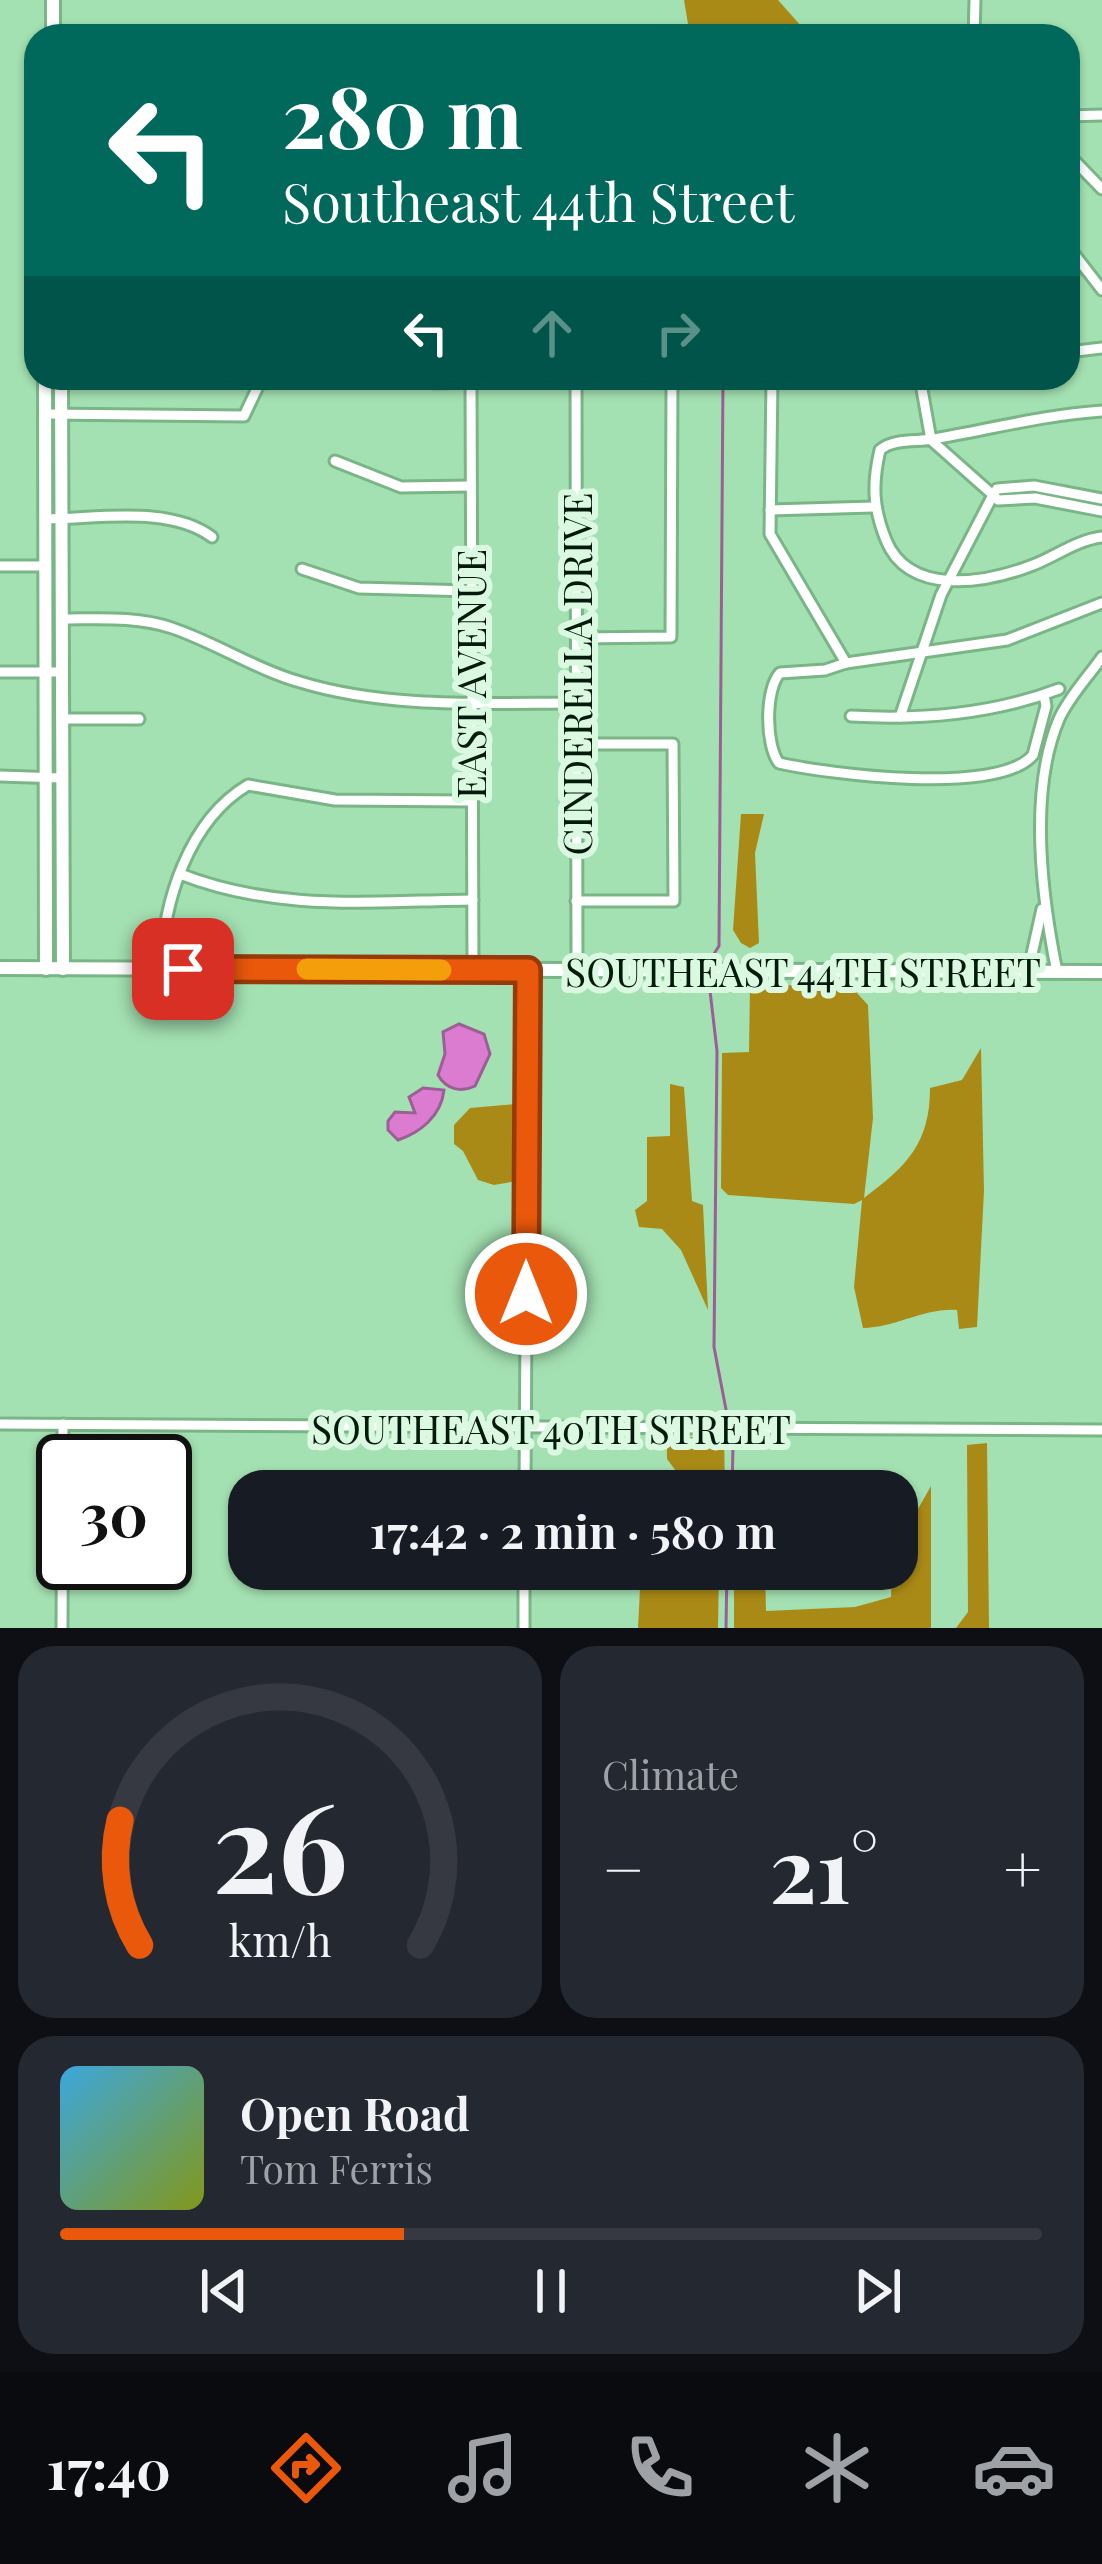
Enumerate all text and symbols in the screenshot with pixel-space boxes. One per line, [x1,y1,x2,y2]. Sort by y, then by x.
text: 280 m [282,58,523,170]
icon: left [84,72,240,228]
text: Southeast 44th Street [282,165,794,237]
icon: left [393,300,459,366]
icon: ahead [519,300,585,366]
icon: right [645,300,711,366]
street label: CINDERELLA DRIVE [550,492,602,856]
street label: EAST AVENUE [444,549,496,799]
pin [132,918,234,1020]
icon: arrive [150,936,216,1002]
street label: SOUTHEAST 44TH STREET [565,945,1041,997]
position arrow [463,1231,589,1357]
street label: SOUTHEAST 40TH STREET [311,1402,791,1454]
speed limit sign: 30 [36,1434,192,1590]
text: 17:42 · 2 min · 580 m [370,1500,776,1560]
text: Climate [602,1748,739,1800]
text: 26 [212,1759,348,1925]
text: 21° [769,1807,878,1927]
text: − [602,1823,645,1911]
text: + [1003,1823,1042,1911]
text: km/h [229,1911,331,1968]
text: Open Road [240,2082,470,2142]
text: Tom Ferris [240,2142,433,2194]
icon: previous [191,2258,257,2324]
icon: pause [518,2258,584,2324]
icon: next [845,2258,911,2324]
icon: directions [264,2426,348,2510]
icon: music [441,2426,525,2510]
icon: phone [618,2426,702,2510]
icon: climate [795,2426,879,2510]
icon: car [972,2426,1056,2510]
text: 17:40 [46,2432,171,2504]

